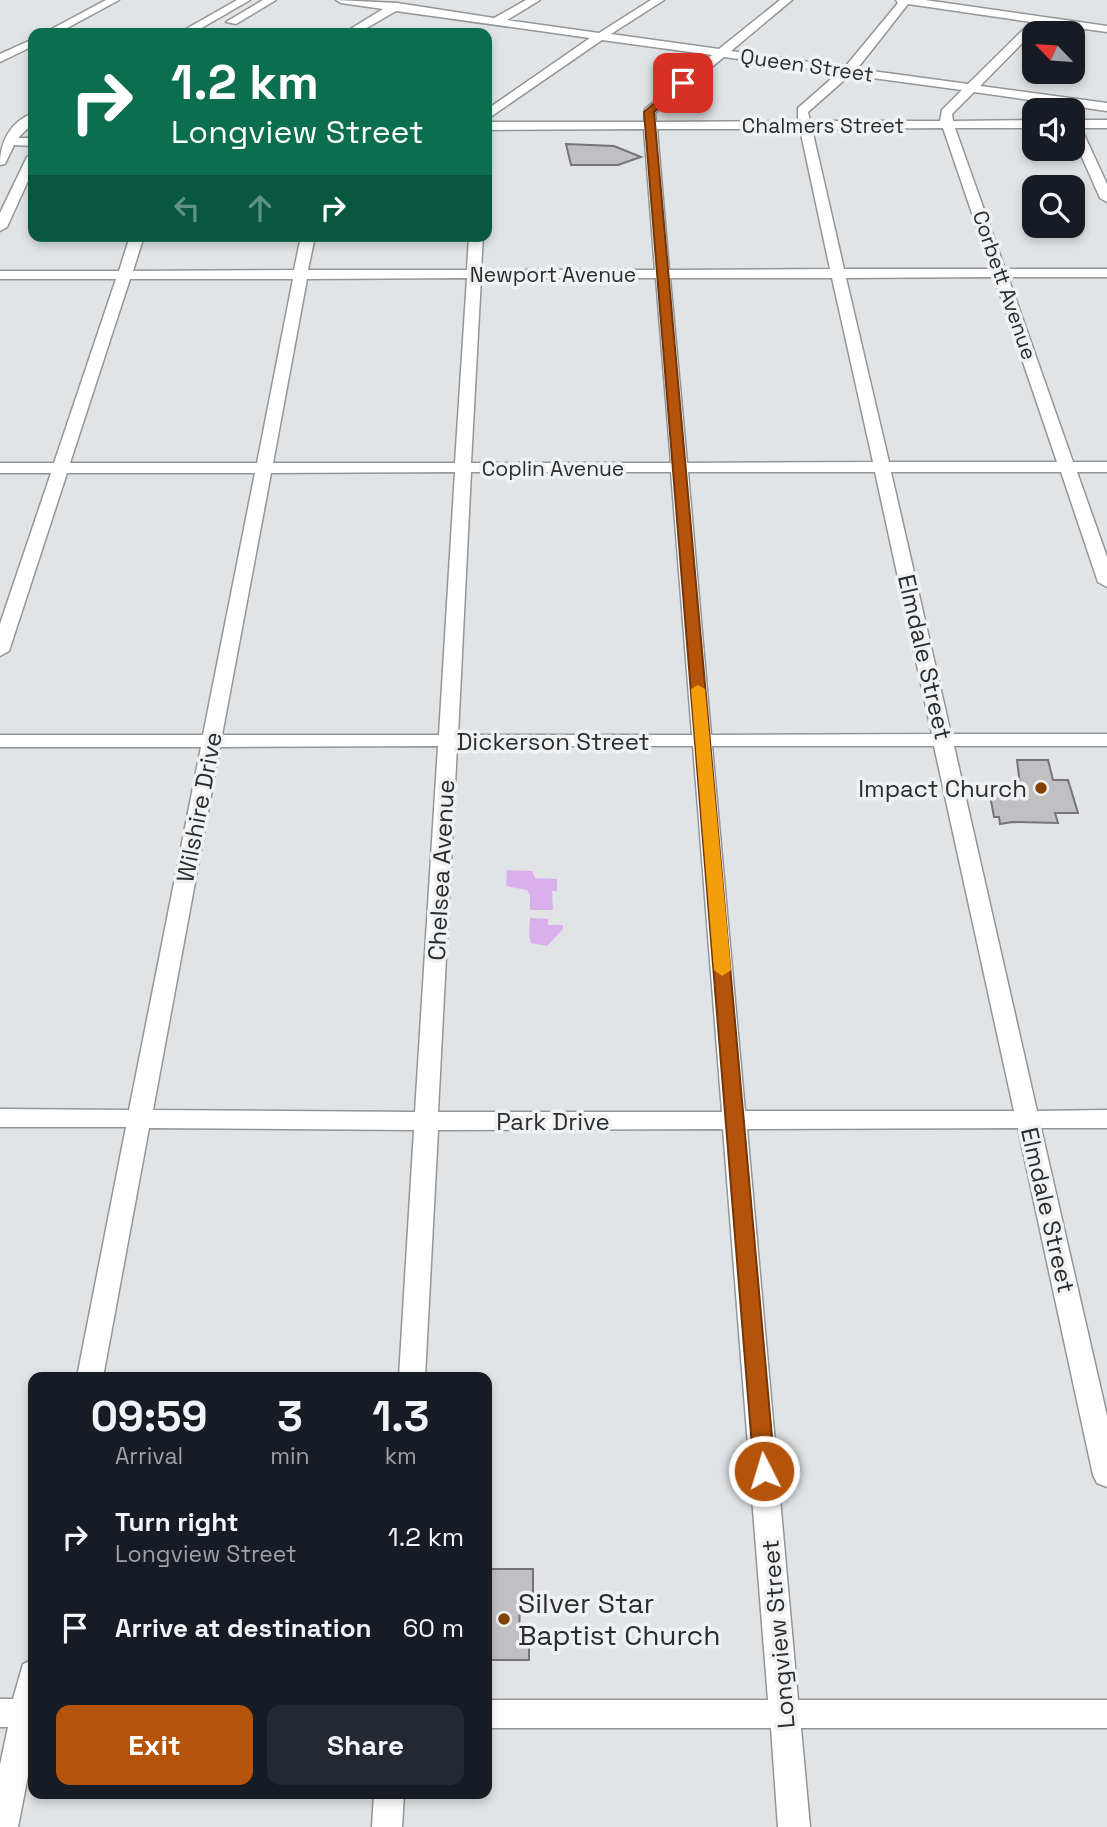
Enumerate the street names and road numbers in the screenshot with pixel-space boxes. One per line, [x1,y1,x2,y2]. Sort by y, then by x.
street label: Queen Street [739,42,875,88]
street label: Chalmers Street [742,112,904,139]
street label: Corbett Avenue [967,207,1043,363]
street label: Newport Avenue [470,261,636,288]
street label: Coplin Avenue [482,455,624,482]
street label: Elmdale Street [891,571,959,743]
street label: Dickerson Street [456,726,650,757]
street label: Wilshire Drive [169,729,229,885]
street label: Chelsea Avenue [421,779,461,961]
street label: Park Drive [496,1106,610,1137]
street label: Elmdale Street [1014,1124,1082,1296]
street label: Longview Street [754,1538,802,1730]

